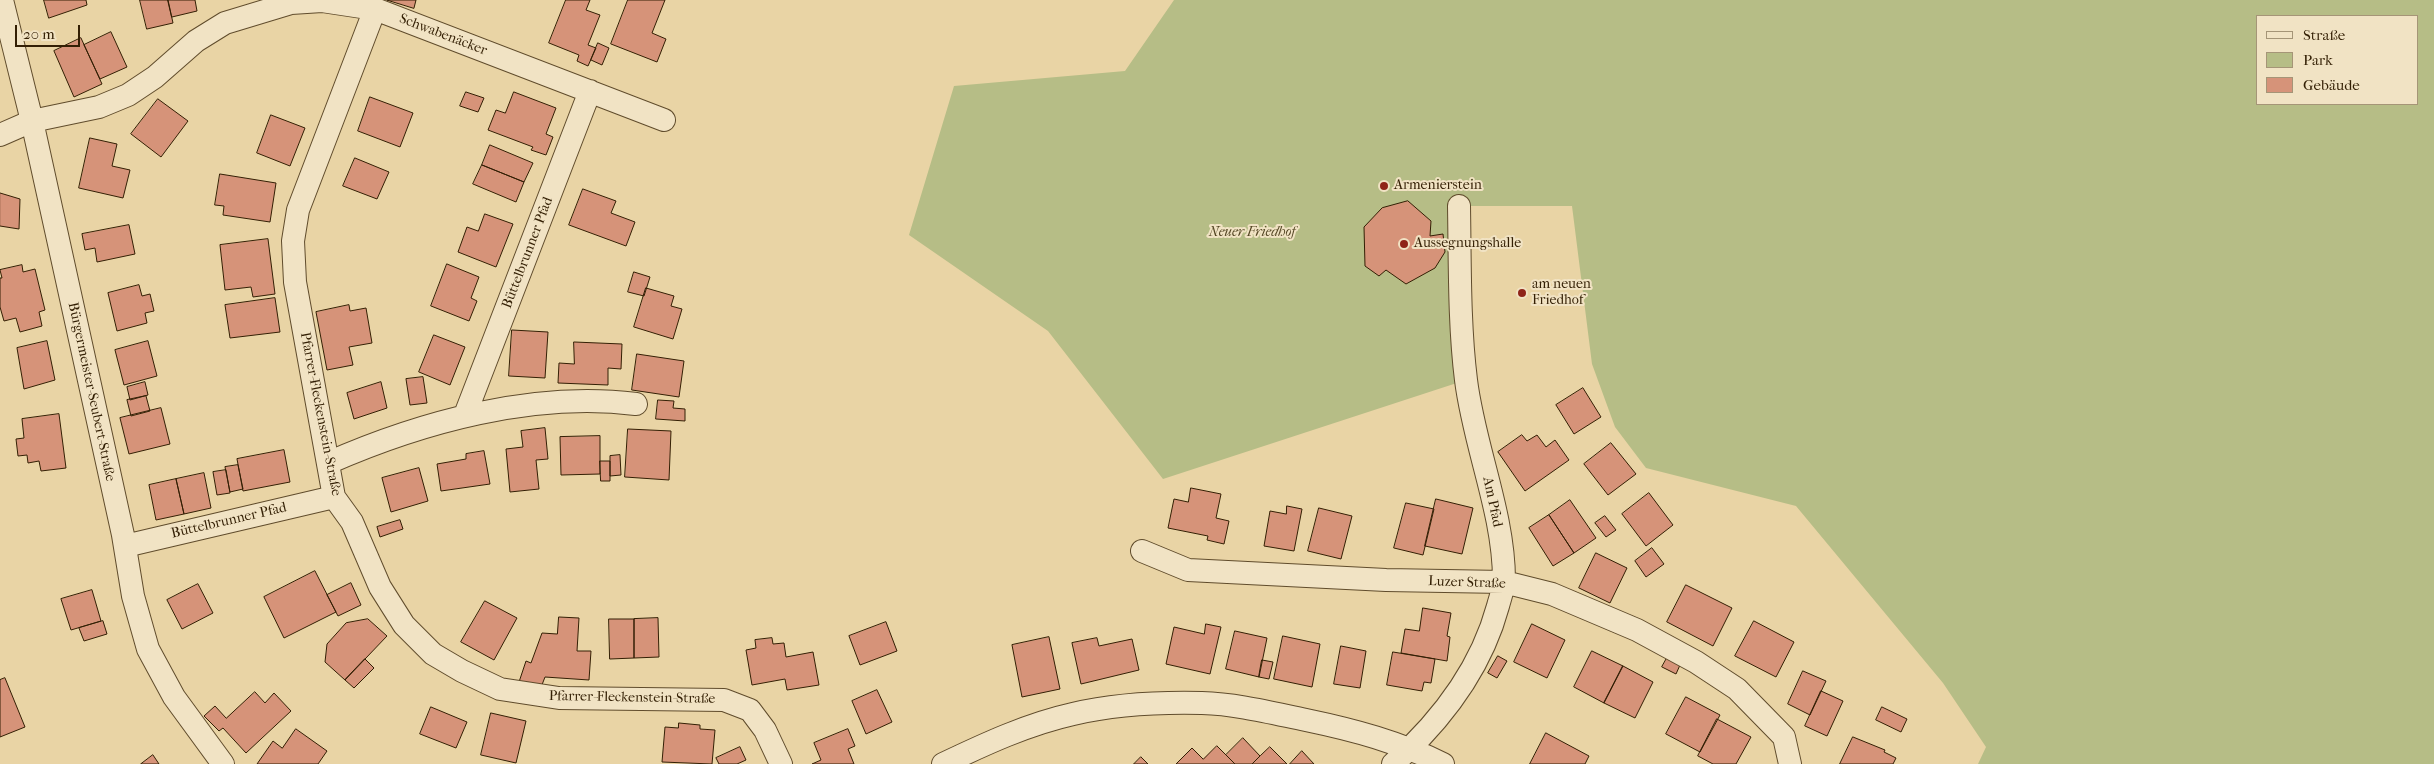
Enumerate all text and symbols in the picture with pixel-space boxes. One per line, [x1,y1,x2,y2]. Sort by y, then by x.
street label: Schwabenäcker [397,11,489,59]
scale bar [18,15,82,47]
legend [2256,15,2419,105]
text: 20 m [23,25,55,43]
text: Straße [2303,26,2345,44]
text: Park [2303,51,2333,69]
text: Gebäude [2303,76,2360,94]
place label: Armenierstein [1394,178,1482,194]
marker: Armenierstein [1378,180,1390,192]
street label: Büttelbrunner Pfad [499,195,557,311]
park label: Neuer Friedhof [1209,225,1295,241]
place label: Aussegnungshalle [1414,236,1521,252]
marker: Aussegnungshalle [1398,238,1410,250]
place label: am neuen Friedhof [1532,277,1591,310]
marker: am neuen Friedhof [1516,287,1528,299]
street label: Bürgermeister-Seubert-Straße [64,301,118,483]
street label: Pfarrer-Fleckenstein-Straße [296,331,344,497]
street label: Am Pfad [1478,475,1506,529]
street label: Büttelbrunner Pfad [170,500,288,542]
street label: Luzer Straße [1428,573,1506,593]
street label: Pfarrer-Fleckenstein-Straße [549,688,715,708]

